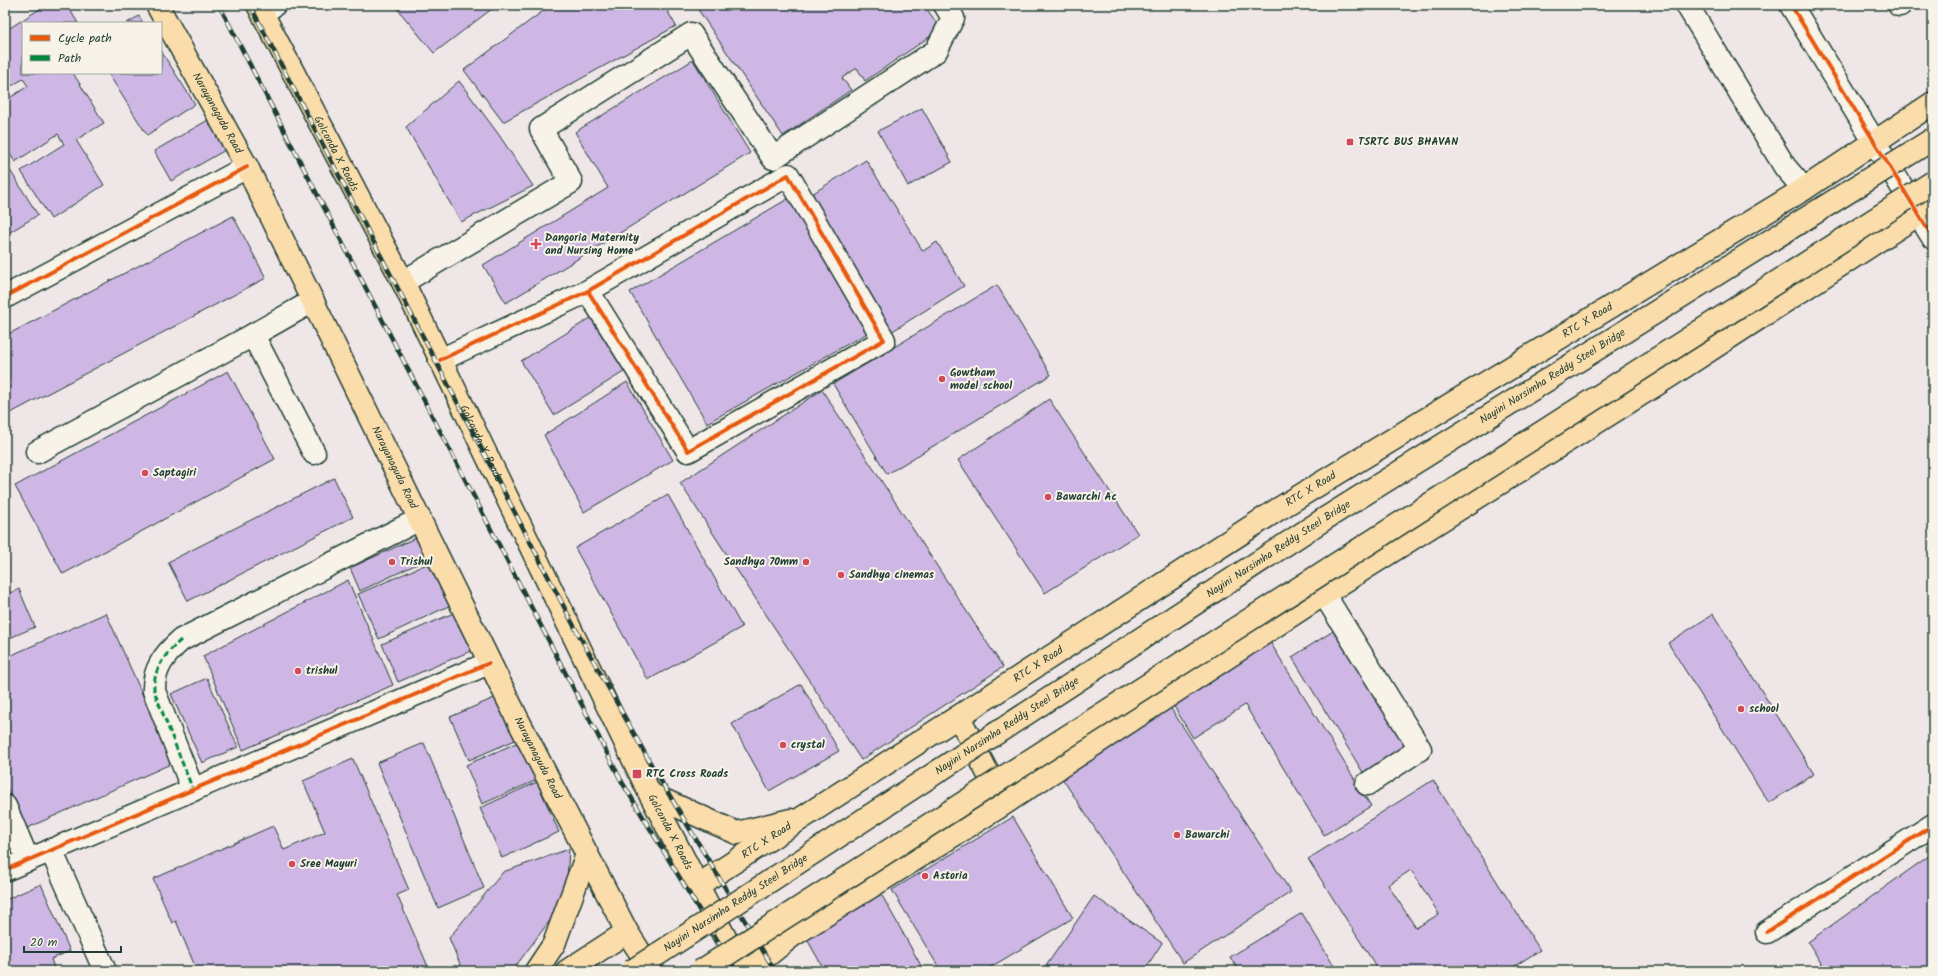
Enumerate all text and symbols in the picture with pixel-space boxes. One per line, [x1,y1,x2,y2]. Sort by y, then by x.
legend [22,22,162,74]
text: Cycle path [58,29,112,48]
text: Path [58,49,81,68]
street label: Narayanaguda Road [187,69,247,158]
street label: Golconda X Roads [309,113,363,195]
place label: TSRTC BUS BHAVAN [1358,133,1458,151]
marker: TSRTC BUS BHAVAN [1345,137,1355,147]
place label: Dangoria Maternity and Nursing Home [545,229,639,260]
marker: Dangoria Maternity and Nursing Home [530,238,542,250]
street label: RTC X Road [1559,298,1617,343]
street label: Nayini Narsimha Reddy Steel Bridge [1476,324,1629,429]
place label: Gowtham model school [950,364,1012,395]
marker: Gowtham model school [937,374,947,384]
street label: Golconda X Roads [455,402,507,485]
street label: Narayanaguda Road [366,423,422,513]
place label: Saptagiri [153,464,197,482]
street label: RTC X Road [1282,467,1340,512]
marker: Saptagiri [140,468,150,478]
place label: Bawarchi Ac [1056,488,1117,506]
marker: Bawarchi Ac [1043,492,1053,502]
street label: Nayini Narsimha Reddy Steel Bridge [1203,496,1354,603]
place label: Trishul [400,553,433,571]
place label: Sandhya 70mm [724,553,798,571]
marker: Trishul [387,557,397,567]
marker: Sandhya 70mm [801,557,811,567]
place label: Sandhya cinemas [849,566,935,584]
marker: Sandhya cinemas [836,570,846,580]
street label: RTC X Road [1010,641,1068,688]
place label: trishul [306,662,337,680]
marker: trishul [293,666,303,676]
street label: Nayini Narsimha Reddy Steel Bridge [931,672,1083,780]
place label: school [1749,700,1779,718]
marker: school [1736,704,1746,714]
street label: Narayanaguda Road [509,714,567,803]
place label: crystal [791,736,825,754]
marker: crystal [778,740,788,750]
place label: RTC Cross Roads [646,765,729,783]
marker: RTC Cross Roads [631,768,643,780]
street label: Golconda X Roads [643,791,697,873]
street label: RTC X Road [738,818,796,864]
place label: Bawarchi [1185,826,1230,844]
marker: Bawarchi [1172,830,1182,840]
street label: Nayini Narsimha Reddy Steel Bridge [660,849,812,957]
place label: Sree Mayuri [300,855,358,873]
marker: Sree Mayuri [287,859,297,869]
place label: Astoria [933,867,968,885]
marker: Astoria [920,871,930,881]
scale bar [24,928,121,954]
text: 20 m [30,933,58,952]

